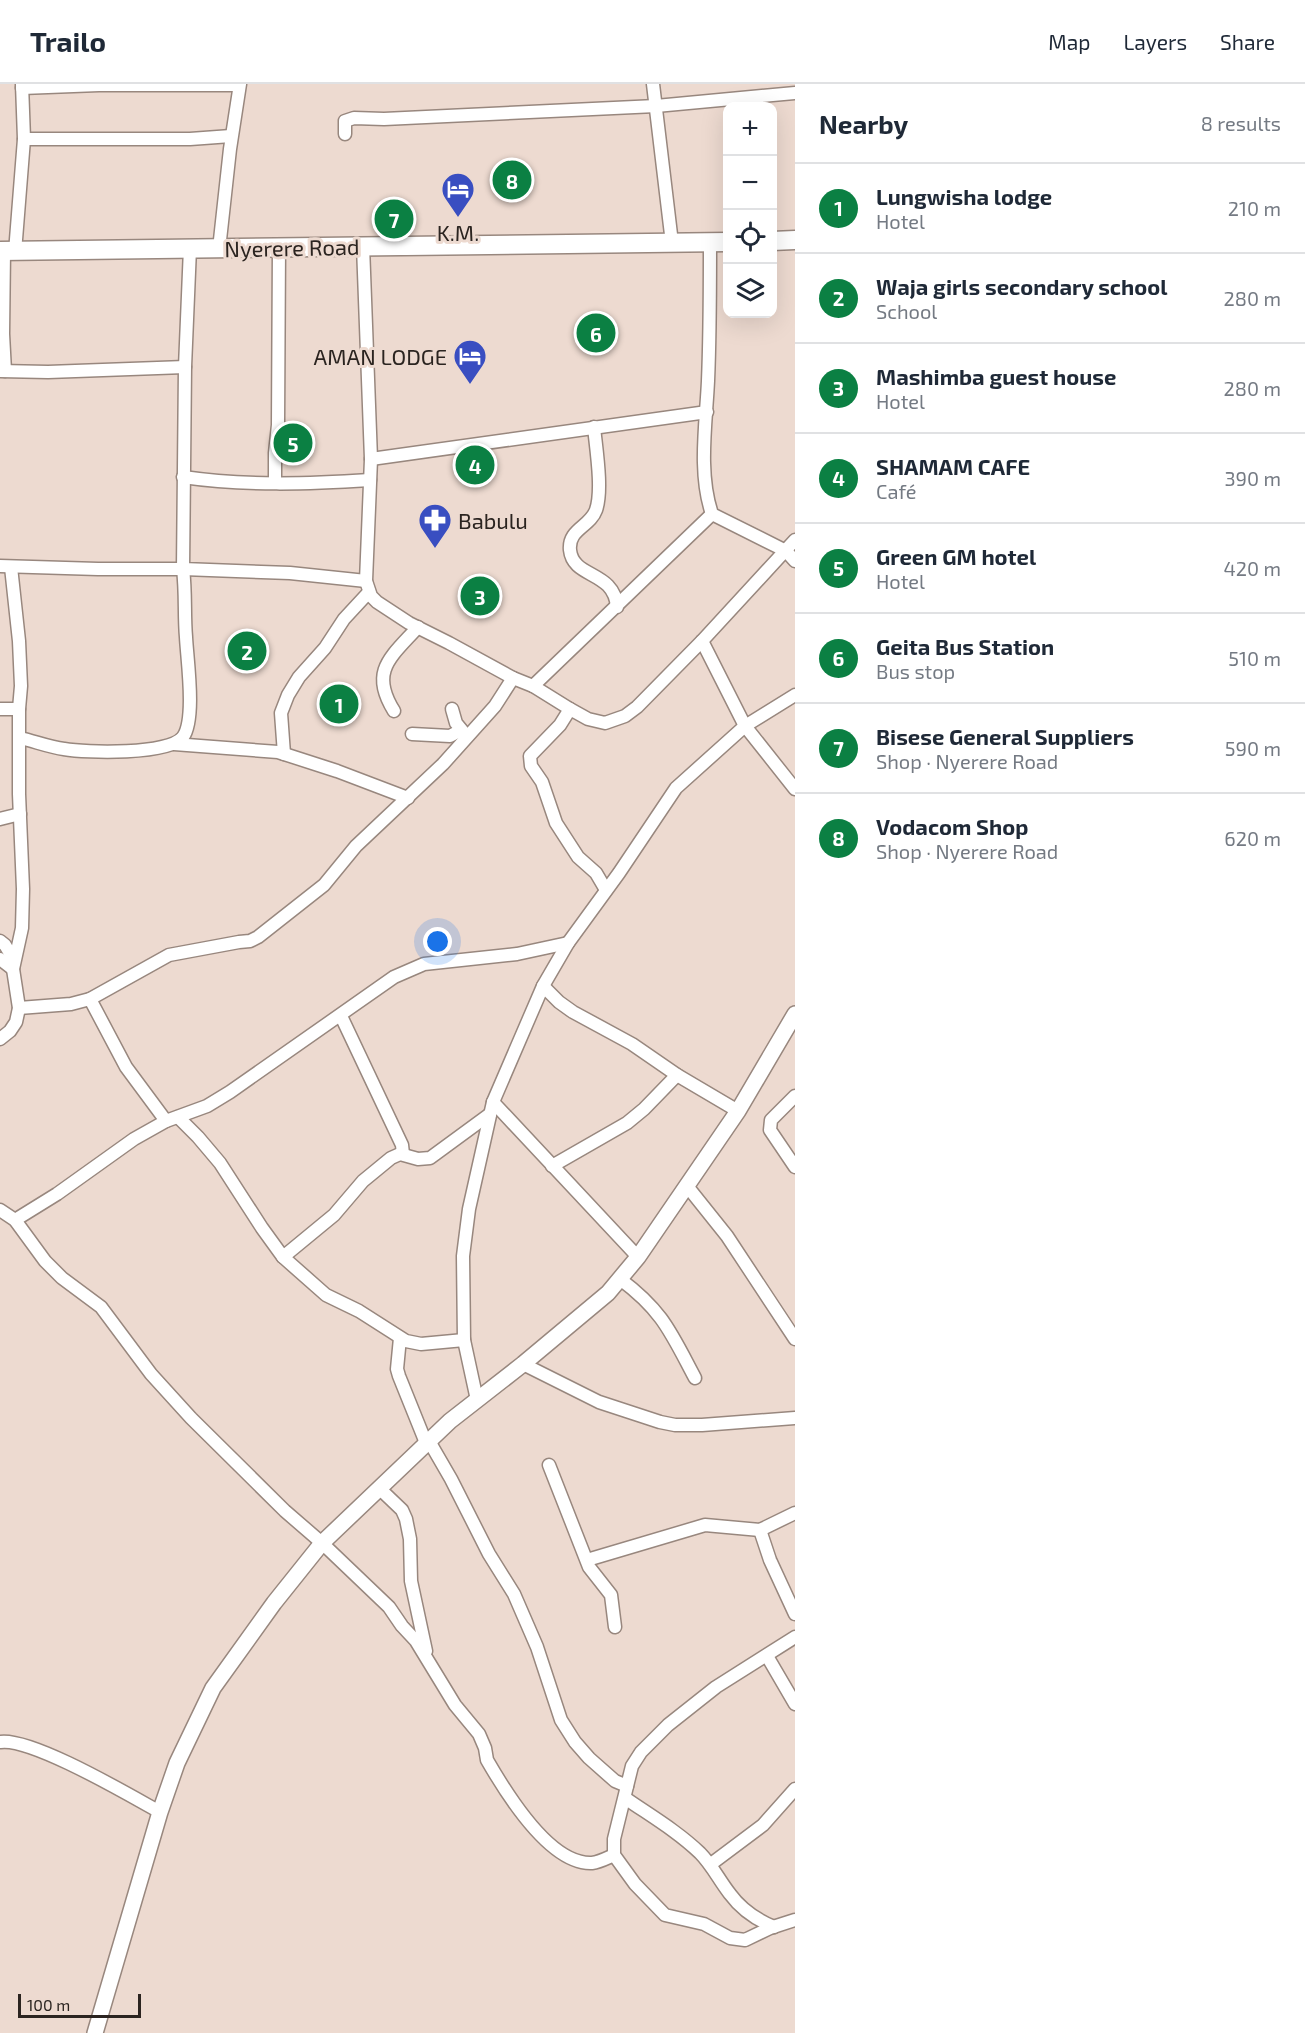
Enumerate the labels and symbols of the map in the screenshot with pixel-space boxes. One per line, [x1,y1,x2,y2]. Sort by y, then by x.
pin: 8 [492,158,532,202]
hotel icon: K.M. [440,171,476,218]
pin: 7 [374,196,414,242]
place label: K.M. [437,219,479,245]
street label: Nyerere Road [224,233,360,261]
pin: 6 [576,310,616,356]
hotel icon: AMAN LODGE [452,338,488,385]
place label: AMAN LODGE [314,343,447,369]
pin: 5 [274,420,312,466]
pin: 4 [456,442,494,488]
pharmacy icon: Babulu [417,502,453,549]
place label: Babulu [458,507,528,533]
pin: 3 [460,574,500,618]
pin: 2 [228,628,266,674]
pin: 1 [320,682,358,726]
your location [423,927,452,956]
scale bar [18,1991,141,2018]

